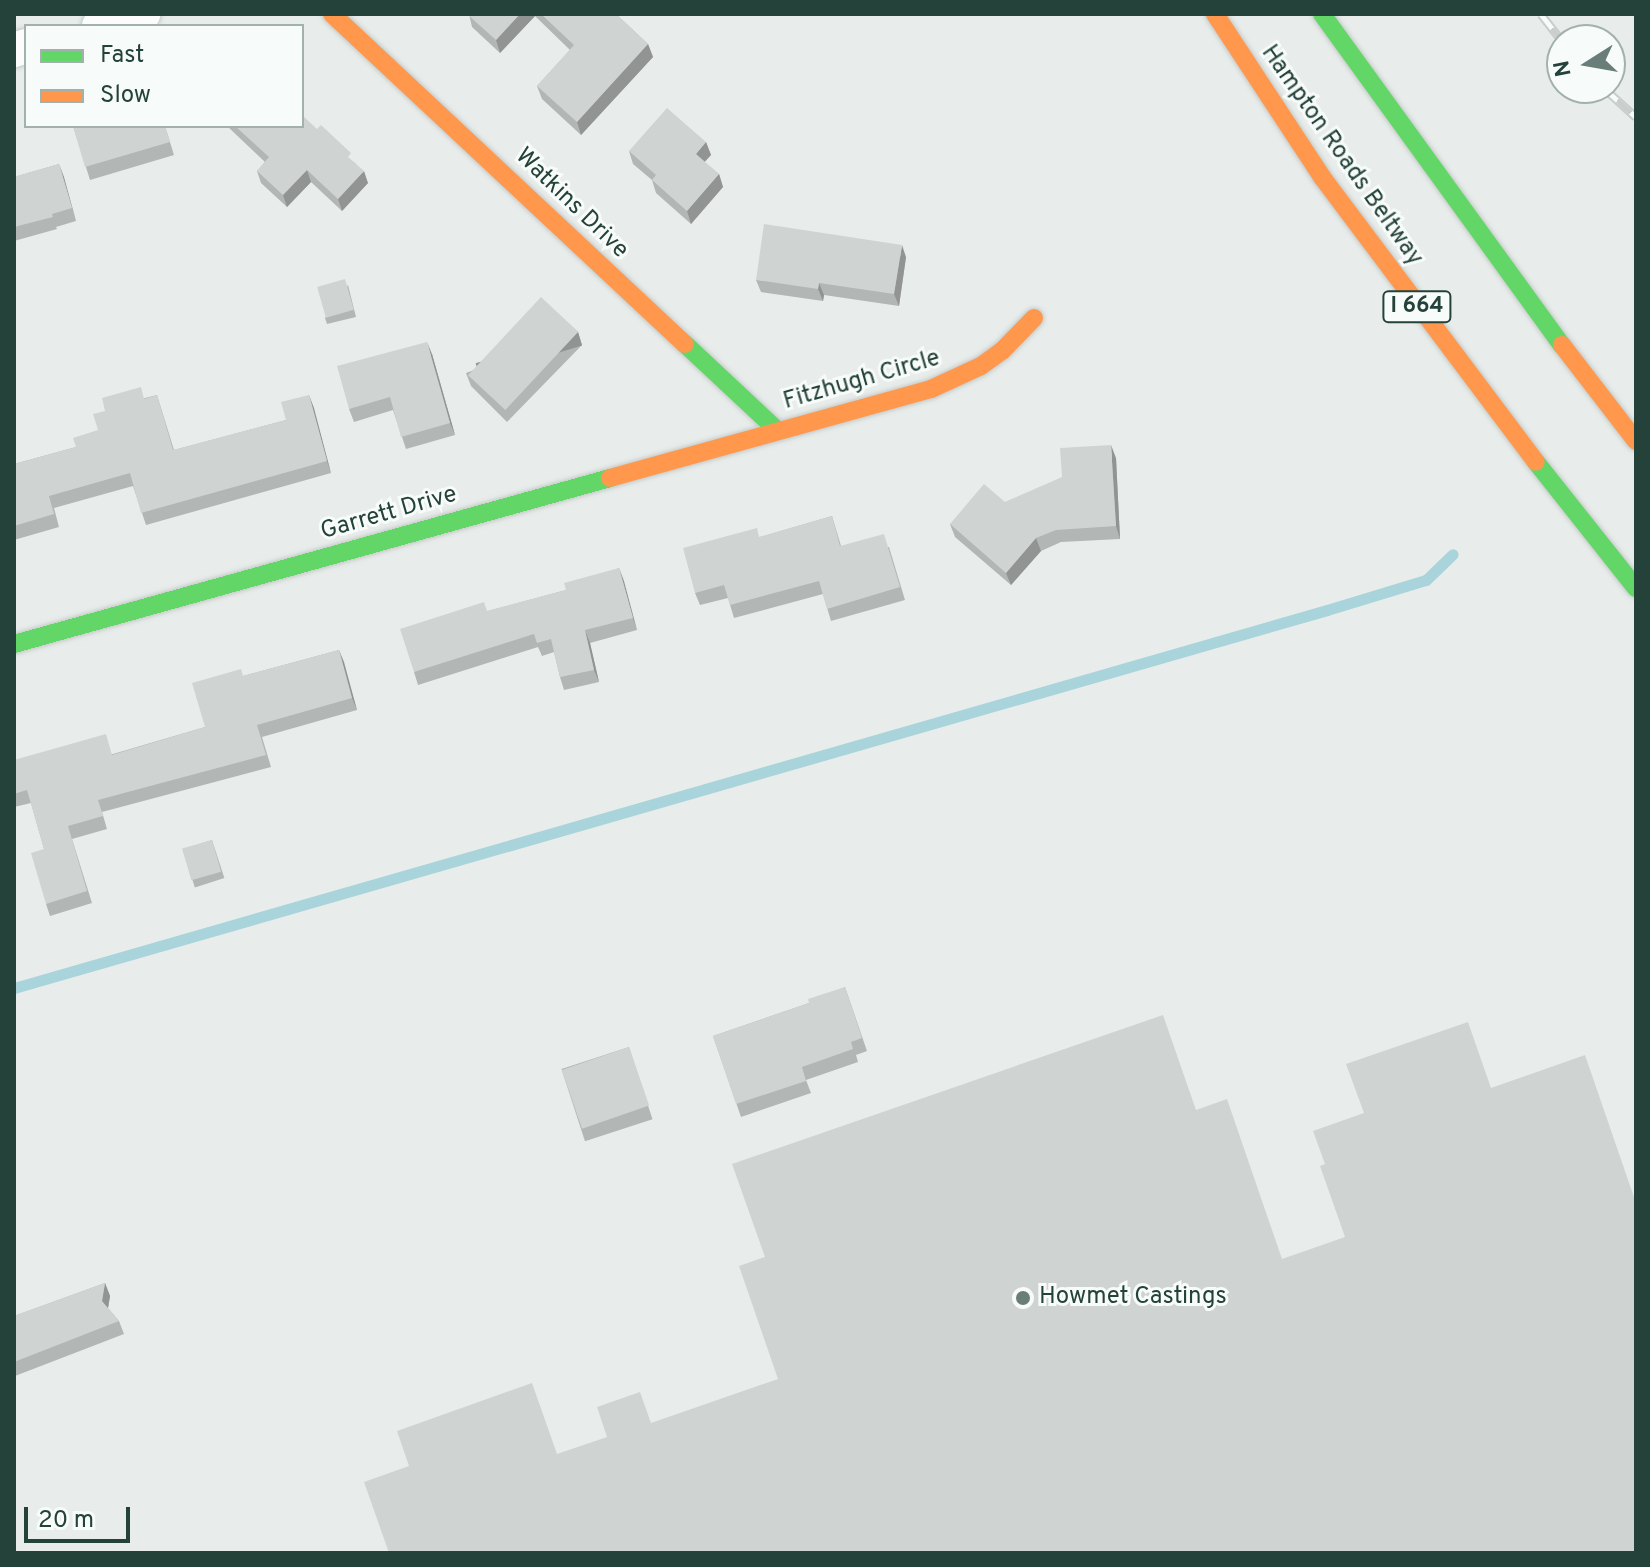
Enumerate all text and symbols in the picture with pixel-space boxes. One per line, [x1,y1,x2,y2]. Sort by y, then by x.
legend [24,24,304,128]
north arrow [1546,24,1626,104]
street label: Hampton Roads Beltway [1254,40,1428,272]
text: Fast [100,41,144,71]
text: N [1549,58,1579,79]
text: Slow [100,81,151,111]
street label: Watkins Drive [508,143,634,265]
road number: I 664 [1381,289,1453,325]
street label: Fitzhugh Circle [780,345,944,417]
street label: Garrett Drive [318,481,460,547]
place label: Howmet Castings [1039,1284,1227,1312]
marker: Howmet Castings [1014,1289,1032,1307]
scale bar [28,1491,134,1541]
text: 20 m [38,1506,94,1536]

